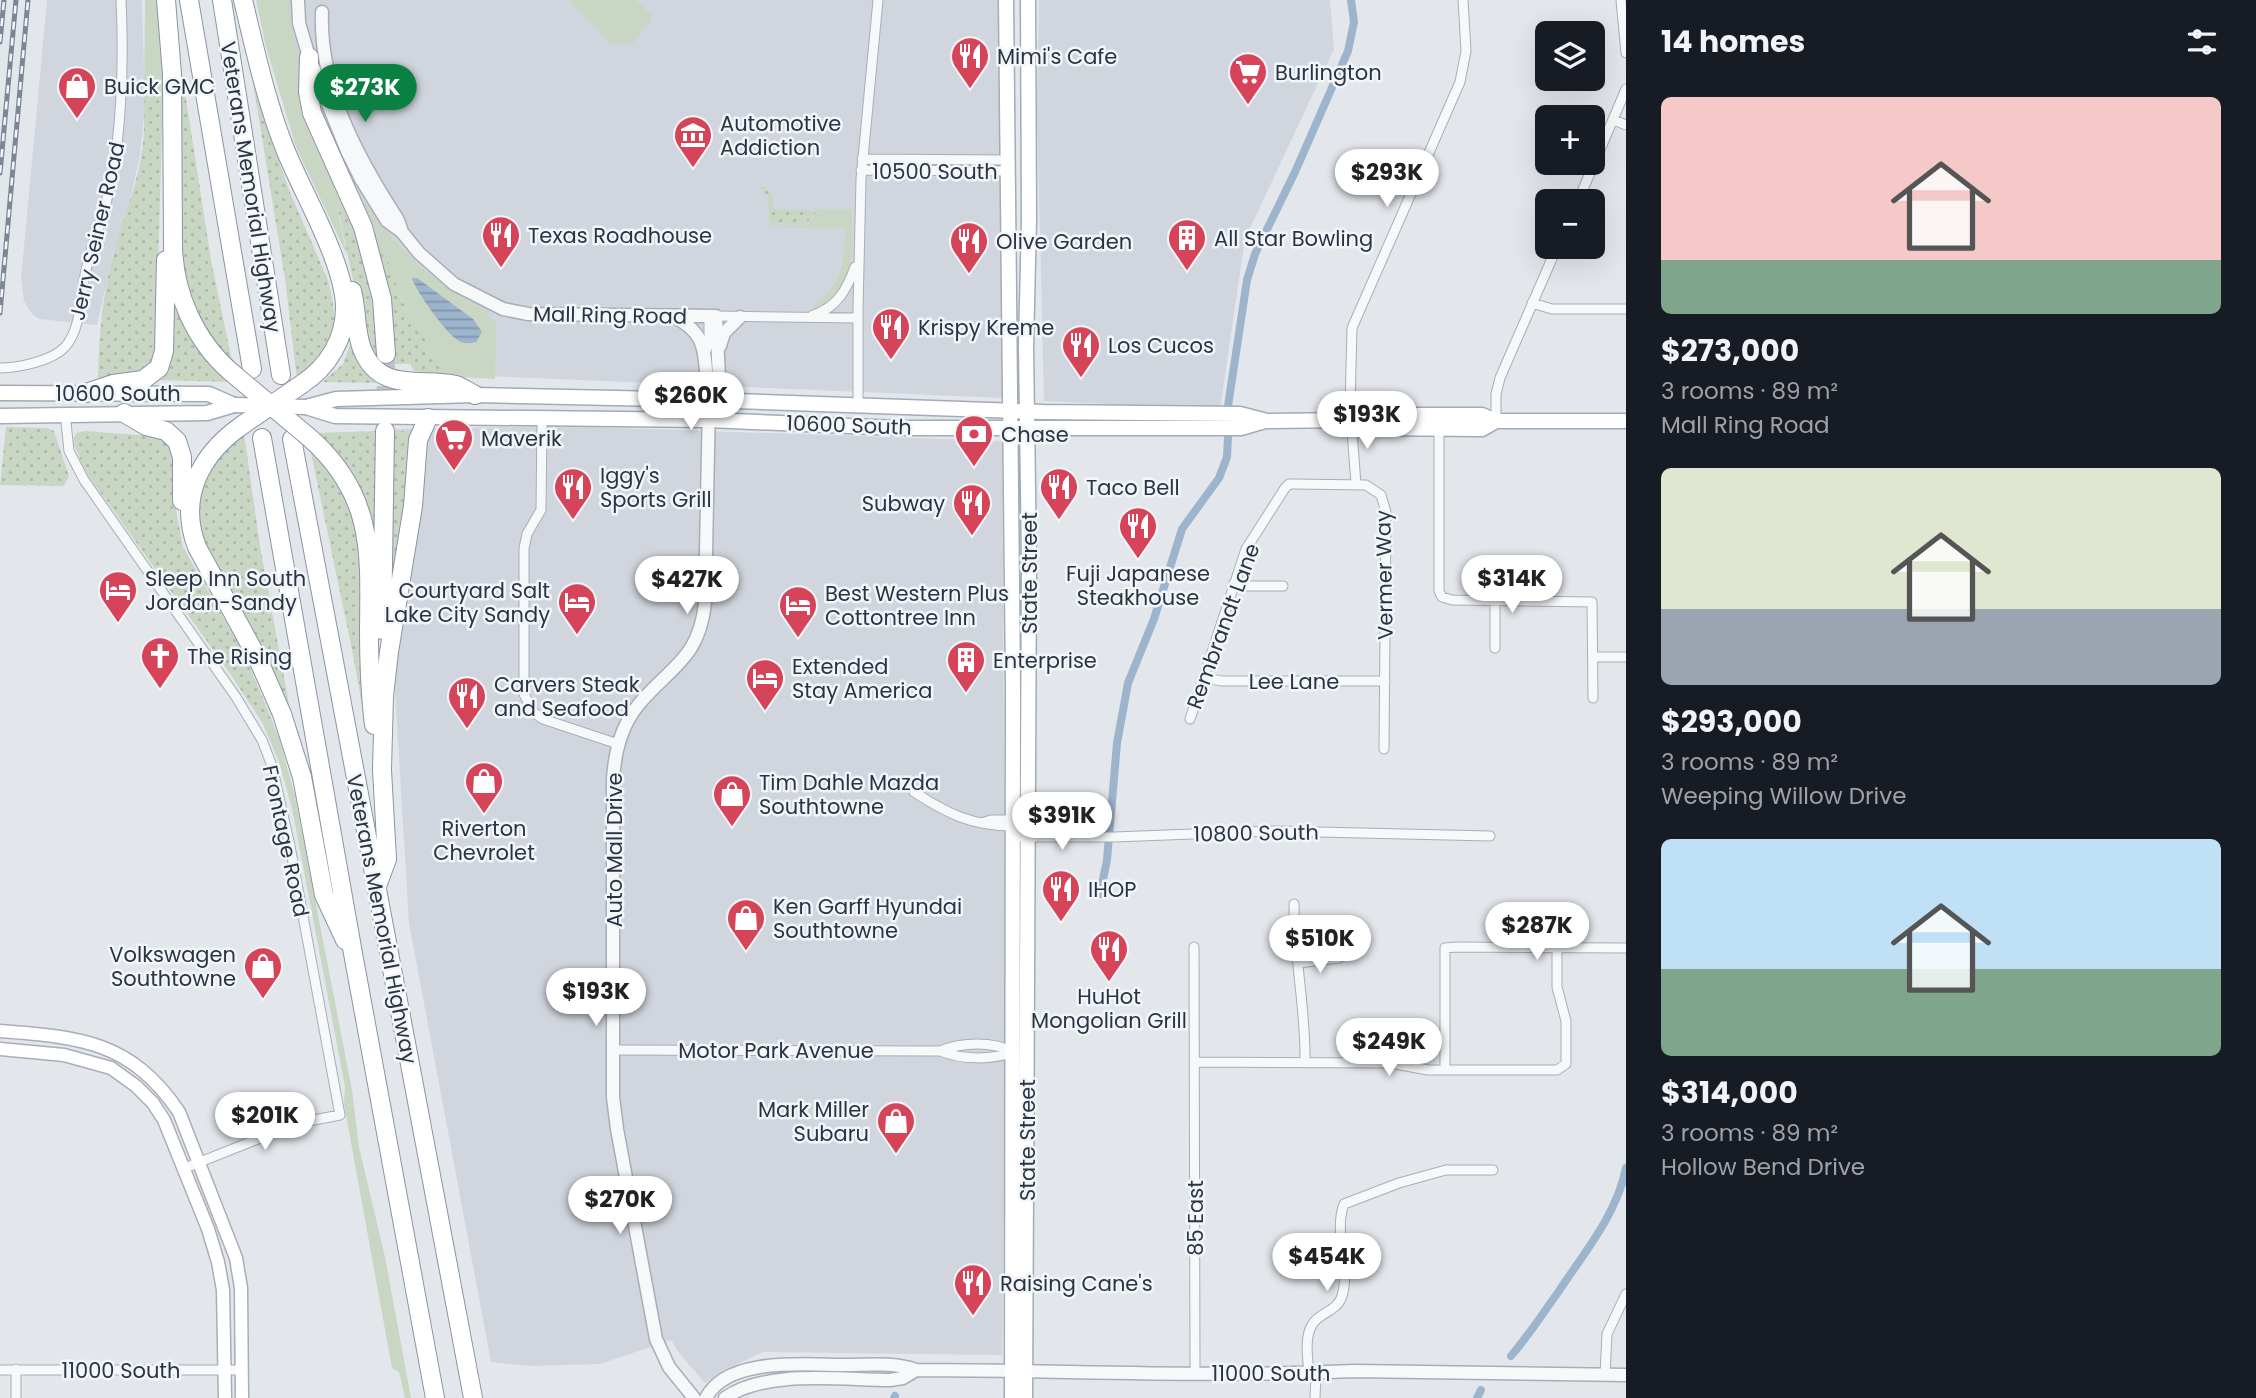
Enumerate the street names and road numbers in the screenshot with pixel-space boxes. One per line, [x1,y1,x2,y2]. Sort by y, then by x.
street label: Veterans Memorial Highway [214,39,288,335]
street label: Jerry Seiner Road [62,139,132,323]
street label: 10500 South [872,157,998,186]
street label: Mall Ring Road [533,299,687,331]
street label: 10600 South [55,379,181,408]
street label: 10600 South [786,408,912,442]
street label: Vermer Way [1368,510,1400,640]
street label: State Street [1015,512,1044,634]
street label: Rembrandt Lane [1180,539,1266,713]
street label: Lee Lane [1249,667,1339,696]
street label: Frontage Road [256,762,316,920]
street label: Veterans Memorial Highway [340,772,424,1067]
street label: Auto Mall Drive [600,772,629,928]
street label: 10800 South [1193,817,1319,849]
street label: Motor Park Avenue [678,1036,874,1065]
street label: State Street [1013,1079,1042,1201]
street label: 85 East [1181,1180,1210,1256]
street label: 11000 South [62,1356,180,1385]
street label: 11000 South [1212,1359,1330,1388]

